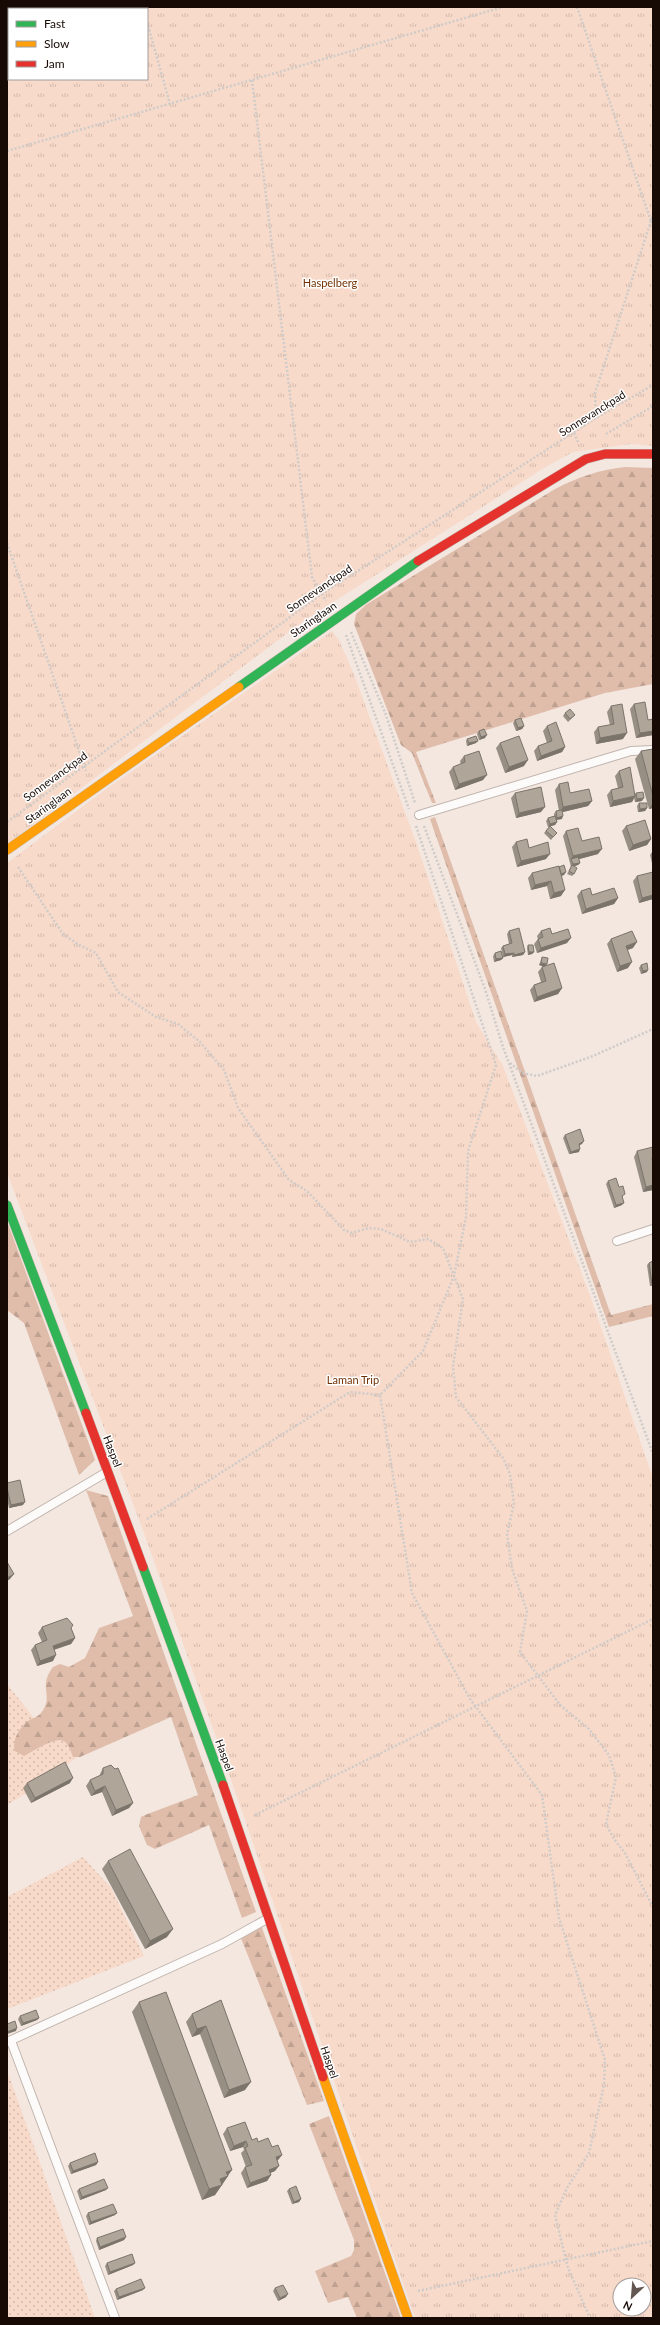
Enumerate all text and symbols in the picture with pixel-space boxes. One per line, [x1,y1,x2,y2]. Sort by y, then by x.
legend [8,8,148,80]
text: Fast [44,16,66,31]
text: Slow [44,36,70,51]
text: Jam [44,56,65,71]
park label: Haspelberg [303,276,358,289]
street label: Sonnevanckpad [556,387,628,439]
street label: Sonnevanckpad [284,561,354,615]
street label: Staringlaan [287,598,339,640]
street label: Sonnevanckpad [20,748,90,804]
street label: Staringlaan [23,784,73,826]
park label: Laman Trip [327,1373,379,1386]
street label: Haspel [101,1433,125,1469]
street label: Haspel [213,1737,237,1773]
street label: Haspel [318,2044,342,2080]
north arrow [612,2277,652,2317]
text: N [621,2299,634,2314]

